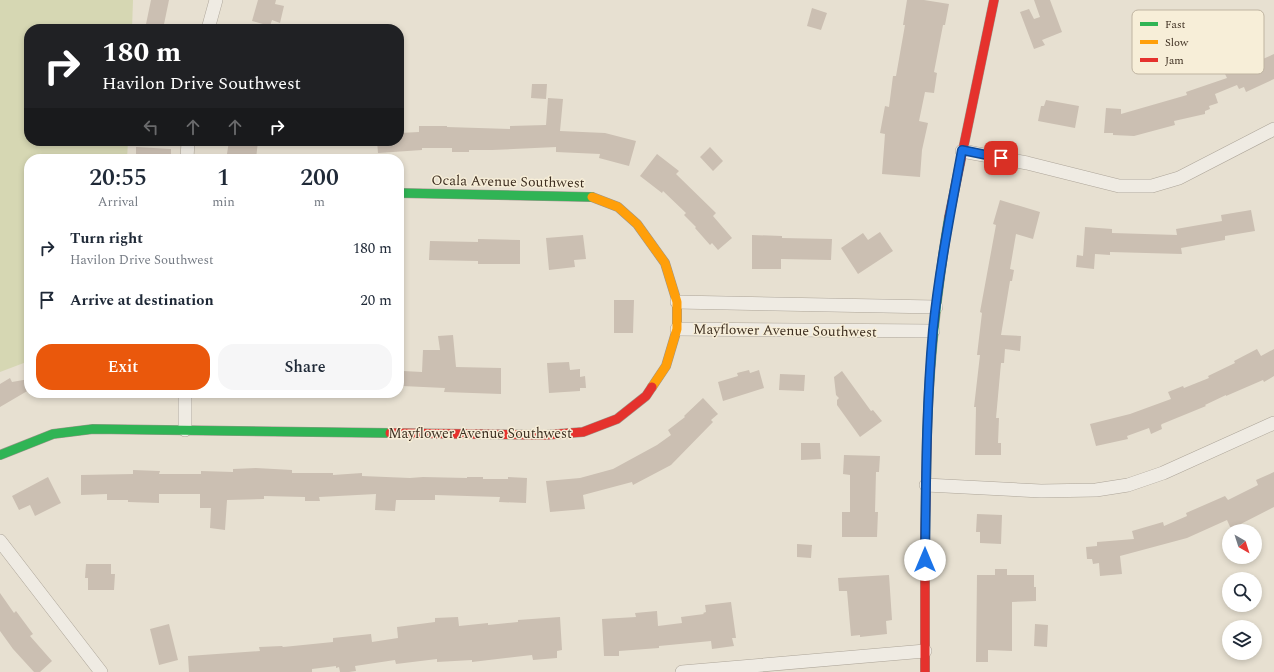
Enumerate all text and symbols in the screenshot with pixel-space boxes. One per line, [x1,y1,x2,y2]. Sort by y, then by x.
legend [1132,10,1264,74]
text: Fast [1165,16,1186,33]
text: 180 m [102,31,181,74]
text: Slow [1165,34,1189,51]
icon: right [36,40,88,92]
text: Jam [1165,52,1184,69]
text: Havilon Drive Southwest [102,70,301,97]
icon: left [140,116,162,138]
icon: ahead [182,116,204,138]
icon: ahead [224,116,246,138]
icon: right [266,116,288,138]
pin [984,141,1018,175]
icon: arrive [990,147,1012,169]
text: 20:55 [89,160,147,196]
text: 1 [217,160,230,196]
text: 200 [300,160,339,196]
street label: Ocala Avenue Southwest [431,170,585,193]
text: Arrival [98,192,138,212]
text: min [212,192,235,212]
text: m [314,192,325,212]
text: Turn right [70,227,143,250]
icon: right [36,237,58,259]
text: 180 m [353,237,392,260]
text: Havilon Drive Southwest [70,250,214,270]
icon: arrive [36,289,58,311]
text: Arrive at destination [70,289,214,312]
text: 20 m [360,289,392,312]
street label: Mayflower Avenue Southwest [693,318,877,343]
button: Exit [36,344,210,390]
button: Share [218,344,392,390]
street label: Mayflower Avenue Southwest [388,423,572,444]
north arrow [1222,524,1262,564]
map controls [1222,524,1262,660]
position arrow [904,539,946,581]
button: search [1222,572,1262,612]
button: layers [1222,620,1262,660]

